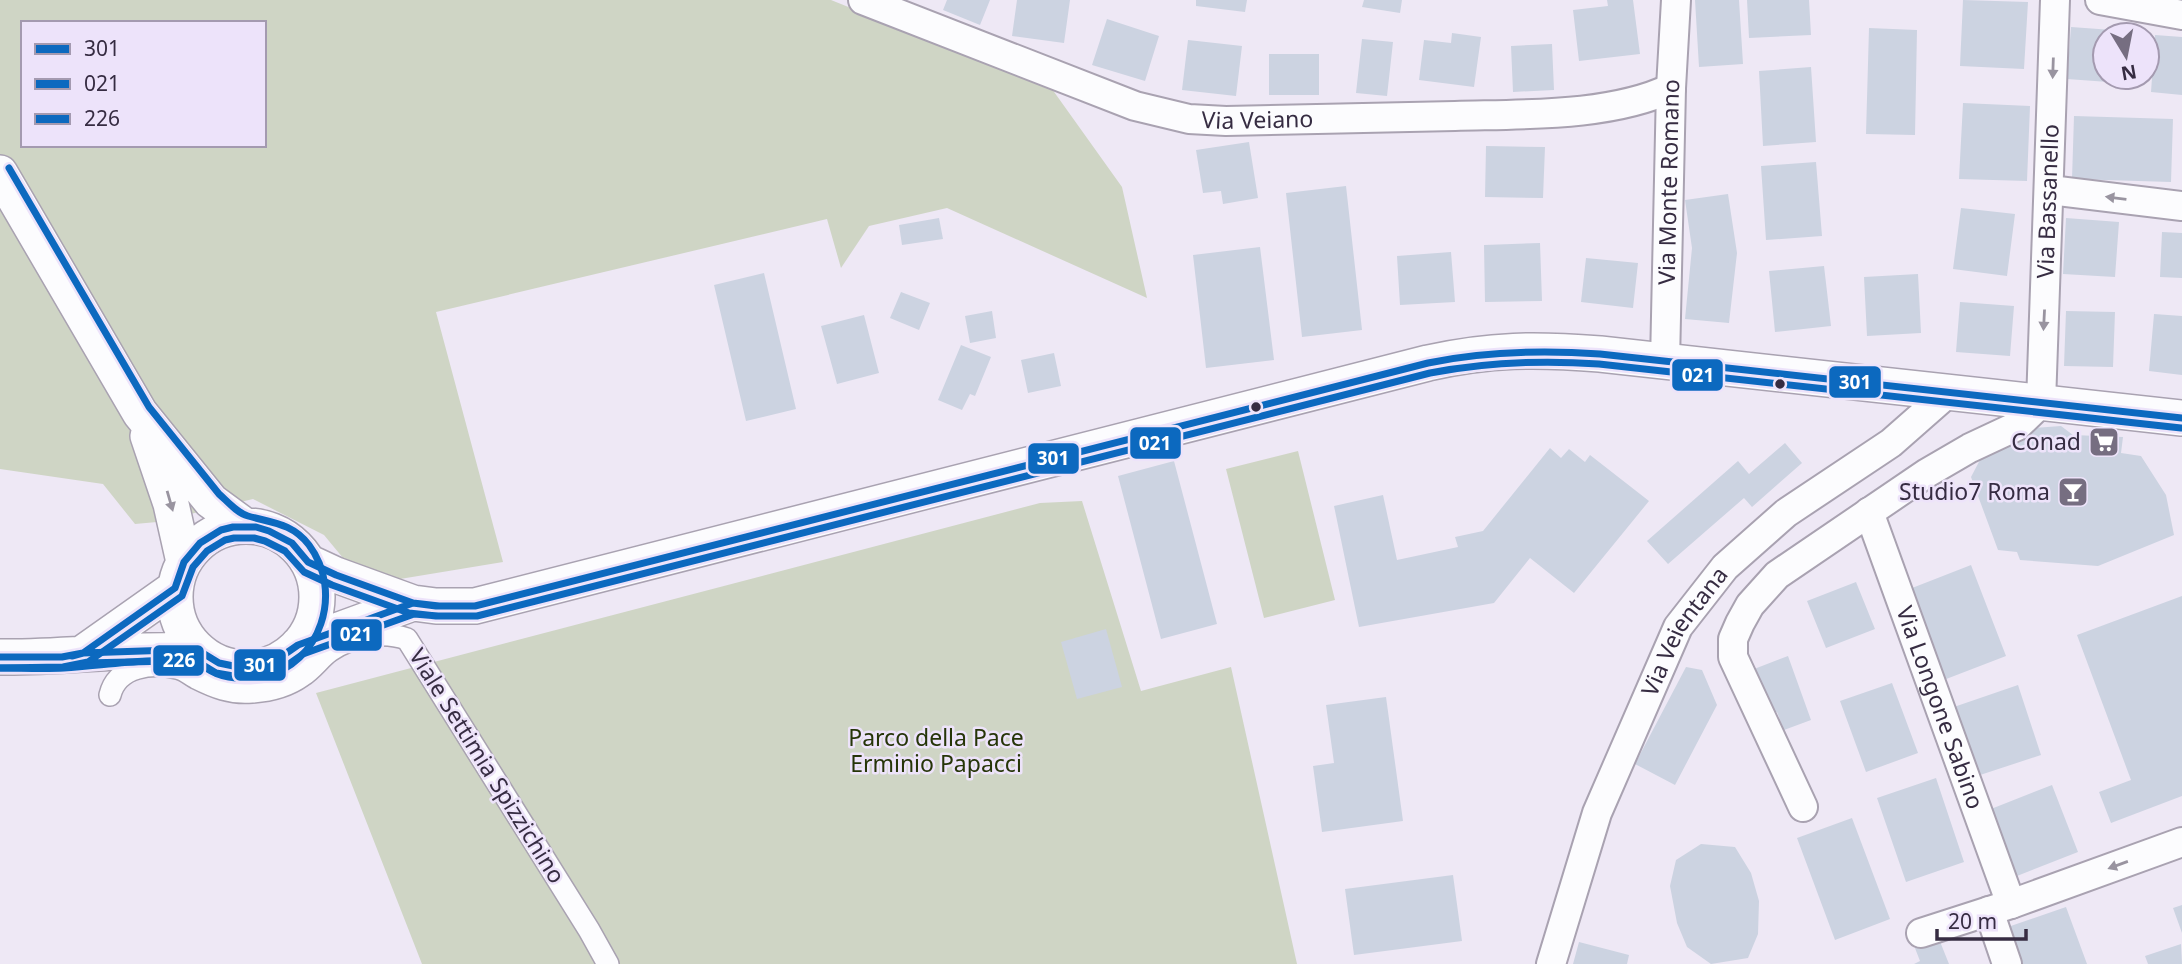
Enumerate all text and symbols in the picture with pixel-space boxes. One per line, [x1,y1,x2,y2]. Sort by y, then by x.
legend [21,21,266,147]
north arrow [2091,21,2161,91]
text: 301 [84,34,120,62]
one-way arrow [2047,57,2059,79]
text: N [2119,59,2139,87]
text: 021 [84,69,120,97]
street label: Via Monte Romano [1650,78,1686,285]
street label: Via Veiano [1201,102,1314,136]
text: 226 [84,104,120,132]
street label: Via Bassanello [2028,124,2066,279]
one-way arrow [2105,193,2127,204]
one-way arrow [2039,309,2050,331]
line badge: 021 [1671,358,1724,392]
text: 021 [1682,362,1714,388]
line badge: 301 [1828,365,1882,399]
text: 301 [1839,369,1871,395]
unlabelled marker [1773,377,1787,391]
unlabelled marker [1249,400,1263,414]
place label: Conad [2011,425,2081,457]
supermarket icon: Conad [2087,425,2121,459]
line badge: 021 [1129,426,1182,460]
text: 021 [1139,430,1171,456]
line badge: 301 [1027,442,1080,475]
text: 301 [1037,445,1069,471]
place label: Studio7 Roma [1899,475,2050,507]
bar icon: Studio7 Roma [2056,475,2090,509]
one-way arrow [165,491,175,512]
street label: Via Veientana [1633,559,1735,701]
street label: Via Longone Sabino [1889,601,1992,813]
line badge: 021 [330,618,383,652]
text: 021 [340,621,372,647]
street label: Viale Settimia Spizzichino [402,642,573,889]
line badge: 226 [152,644,205,677]
text: 226 [163,647,195,673]
line badge: 301 [233,648,287,682]
text: 301 [244,652,276,678]
park label: Parco della Pace Erminio Papacci [848,721,1024,779]
one-way arrow [2107,860,2128,871]
scale bar [1937,898,2026,942]
text: 20 m [1948,907,1997,935]

